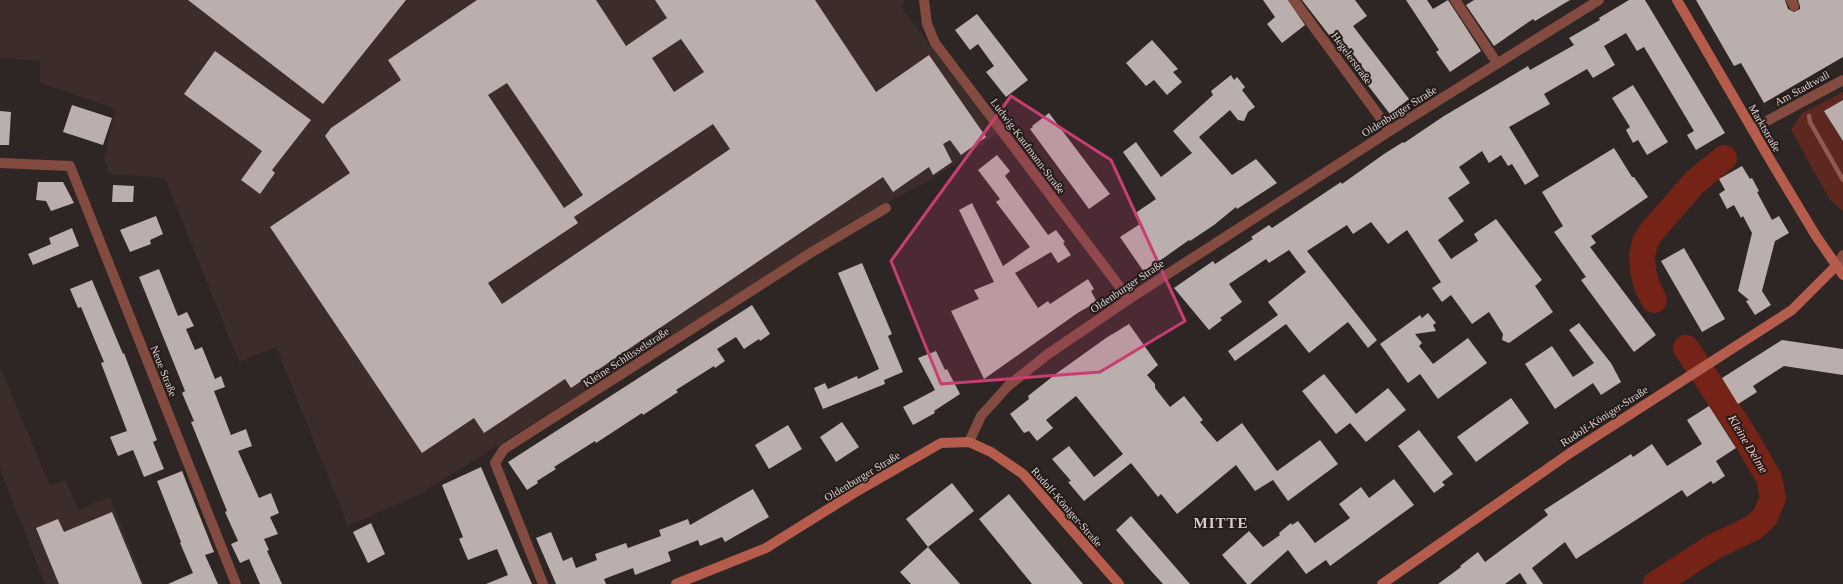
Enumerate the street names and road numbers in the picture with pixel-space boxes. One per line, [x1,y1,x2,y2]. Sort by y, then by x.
street label: Hegelerstraße [1329,30,1375,86]
street label: Am Stadtwall [1772,68,1832,108]
street label: Oldenburger Straße [1359,83,1439,139]
street label: Ludwig-Kaufmann-Straße [988,96,1068,196]
street label: Marktstraße [1747,102,1784,154]
street label: Oldenburger Straße [1088,257,1166,315]
street label: Kleine Schlüsselstraße [581,325,671,389]
street label: Neue Straße [148,344,180,398]
street label: Rudolf-Königer-Straße [1558,383,1650,449]
street label: Oldenburger Straße [822,449,902,503]
street label: Rudolf-Königer-Straße [1029,465,1105,549]

